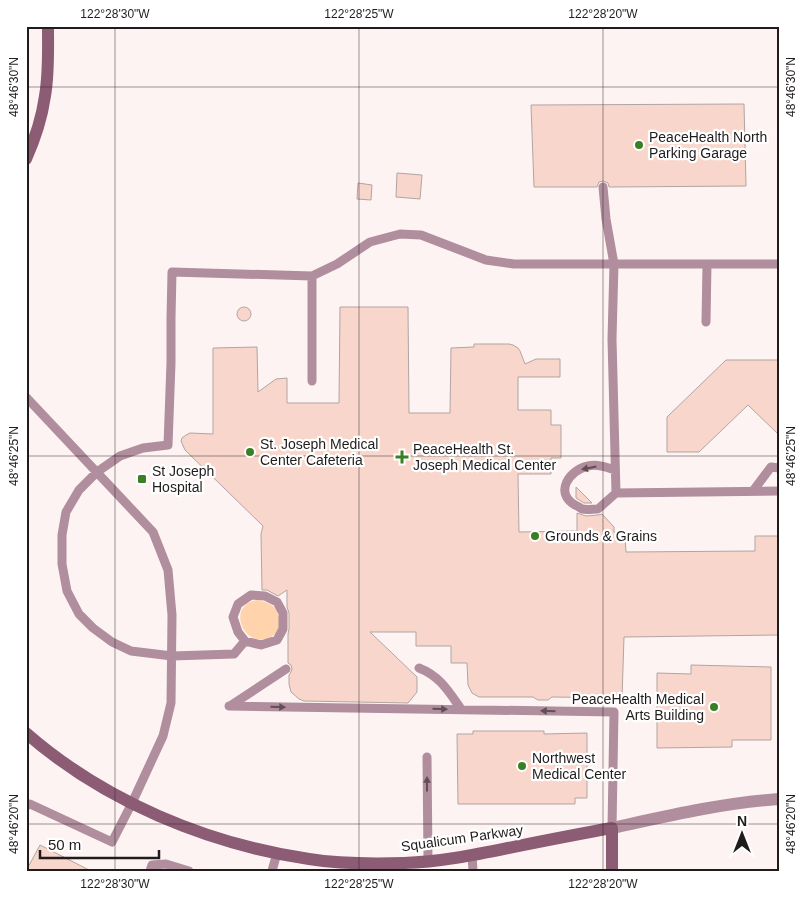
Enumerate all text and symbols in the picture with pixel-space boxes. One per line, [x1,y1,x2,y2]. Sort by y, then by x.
text: 122°28'30"W [80,7,150,21]
text: 122°28'25"W [324,7,394,21]
text: 122°28'20"W [568,7,638,21]
text: 48°46'30"N [7,57,21,117]
text: 48°46'30"N [784,57,798,117]
place label: PeaceHealth North Parking Garage [649,129,767,161]
marker: PeaceHealth North Parking Garage [633,139,645,151]
text: 48°46'25"N [7,426,21,486]
text: 48°46'25"N [784,426,798,486]
place label: St. Joseph Medical Center Cafeteria [260,436,378,468]
place label: PeaceHealth St. Joseph Medical Center [413,441,557,473]
marker: St. Joseph Medical Center Cafeteria [244,446,256,458]
marker: PeaceHealth St. Joseph Medical Center [395,450,409,464]
place label: St Joseph Hospital [152,463,214,495]
one-way arrow [580,464,596,472]
marker: St Joseph Hospital [136,473,148,485]
place label: Grounds & Grains [545,528,657,544]
marker: Grounds & Grains [529,530,541,542]
place label: PeaceHealth Medical Arts Building [572,691,704,723]
marker: PeaceHealth Medical Arts Building [708,701,720,713]
one-way arrow [270,703,286,711]
one-way arrow [432,705,448,713]
one-way arrow [539,707,555,715]
place label: Northwest Medical Center [532,750,626,782]
marker: Northwest Medical Center [516,760,528,772]
one-way arrow [423,776,431,792]
text: 48°46'20"N [7,794,21,854]
text: 48°46'20"N [784,794,798,854]
north arrow [718,810,768,860]
text: N [737,813,747,829]
street label: Squalicum Parkway [400,822,524,854]
scale bar [40,827,159,859]
text: 50 m [48,836,81,853]
text: 122°28'30"W [80,877,150,891]
text: 122°28'25"W [324,877,394,891]
text: 122°28'20"W [568,877,638,891]

